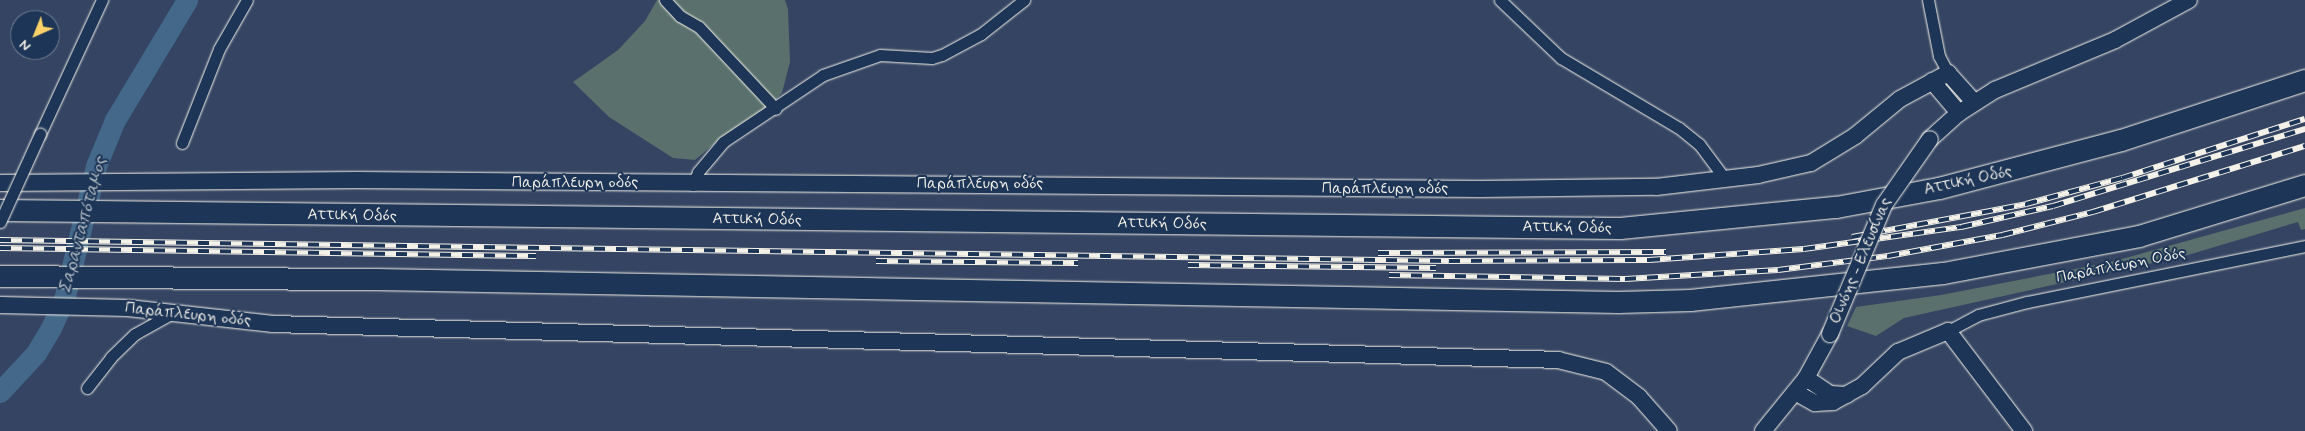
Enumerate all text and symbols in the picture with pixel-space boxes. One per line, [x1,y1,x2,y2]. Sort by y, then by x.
north arrow [10,10,60,60]
text: N [16,35,35,55]
water label: Σαρανταπόταμος [54,154,112,296]
street label: Αττική Οδός [1922,162,2014,200]
street label: Παράπλευρη οδός [512,173,638,193]
street label: Παράπλευρη οδός [917,174,1043,194]
street label: Παράπλευρη οδός [1322,179,1448,199]
street label: Οινόης - Ελευσίνας [1826,195,1896,327]
street label: Αττική Οδός [307,206,397,226]
street label: Αττική Οδός [712,210,802,230]
street label: Αττική Οδός [1117,214,1207,234]
street label: Αττική Οδός [1522,218,1612,238]
street label: Παράπλευρη Οδός [2055,244,2187,288]
street label: Παράπλευρη οδός [124,299,252,331]

